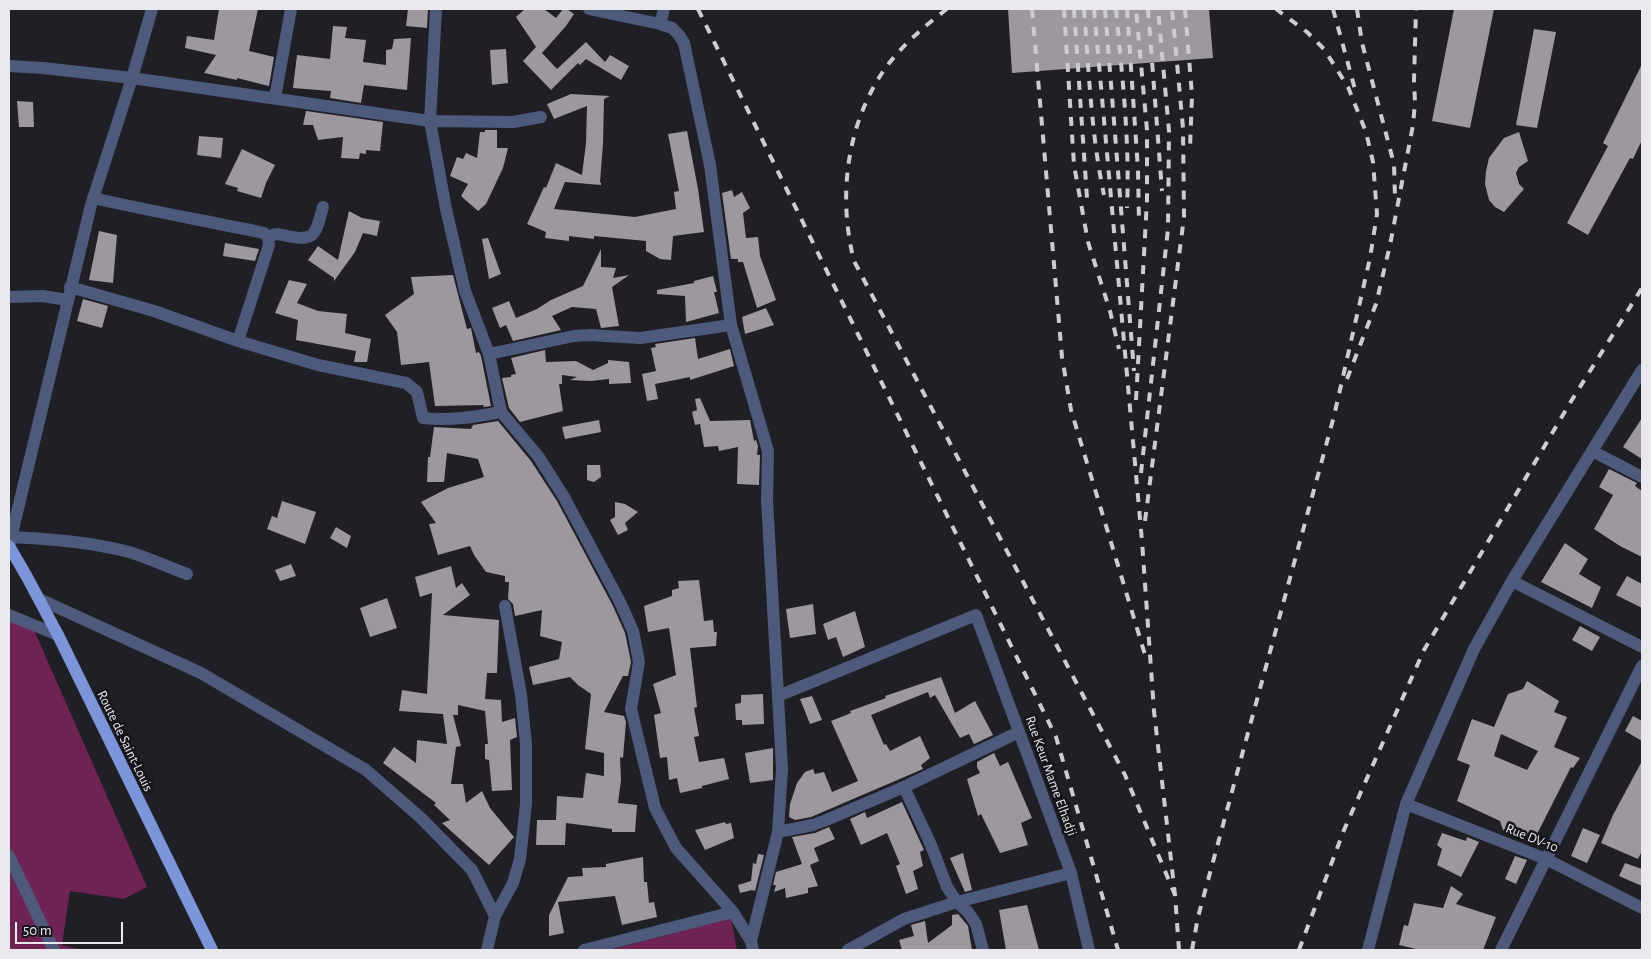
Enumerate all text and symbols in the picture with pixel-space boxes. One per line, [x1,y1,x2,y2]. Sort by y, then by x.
street label: Route de Saint-Louis [93,688,157,794]
street label: Rue Keur Mame Elhadji [1021,714,1081,838]
street label: Rue DV-10 [1503,820,1561,856]
scale bar [18,912,125,944]
text: 50 m [23,923,52,938]

